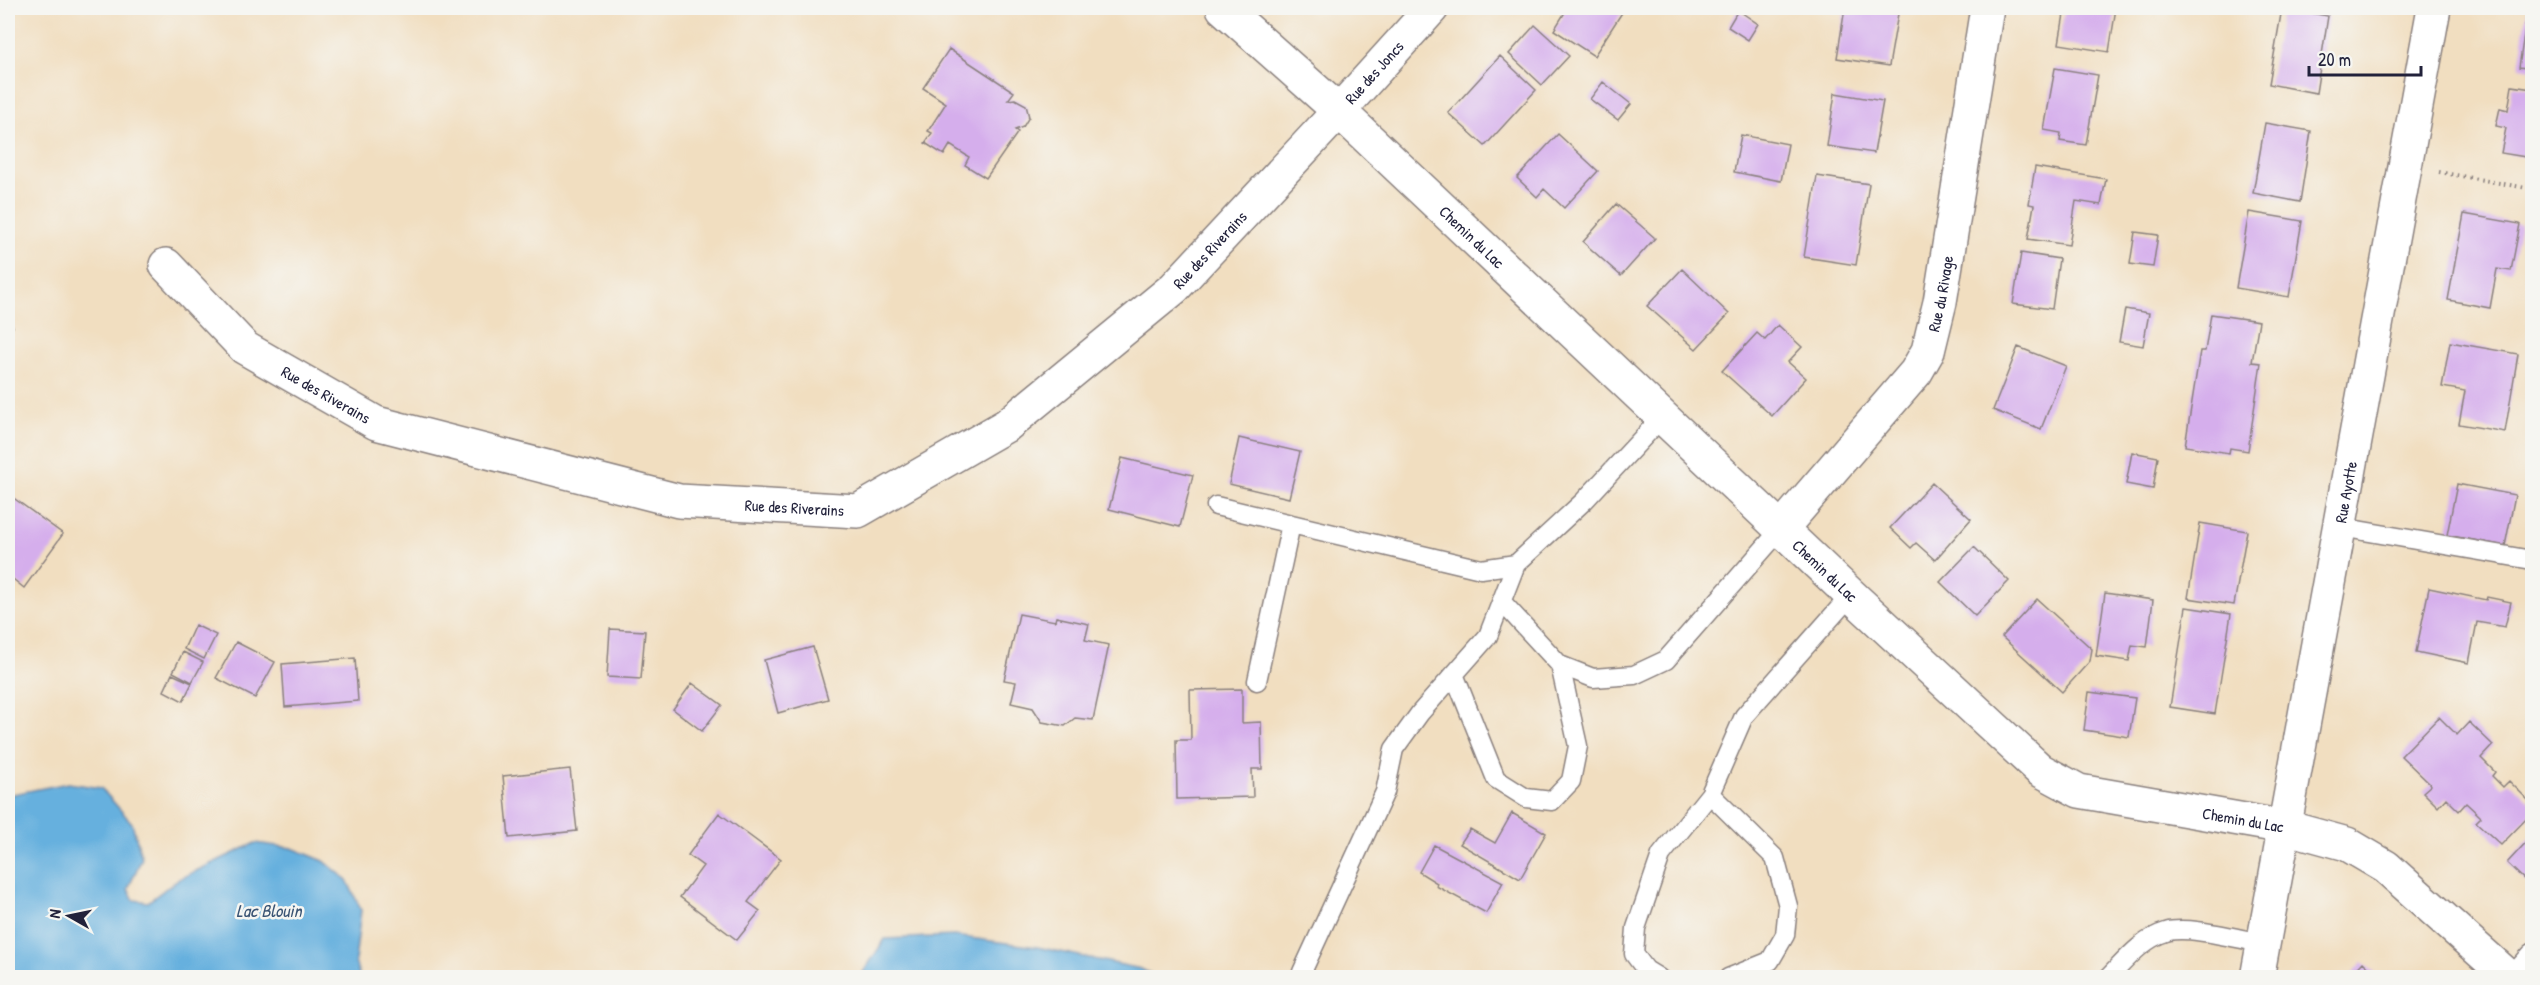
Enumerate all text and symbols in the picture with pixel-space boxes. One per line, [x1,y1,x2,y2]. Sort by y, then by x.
street label: Rue des Joncs [1340,36,1408,109]
scale bar [2309,39,2422,77]
text: 20 m [2318,47,2351,72]
street label: Chemin du Lac [1435,200,1510,273]
street label: Rue des Riverains [1168,206,1252,294]
street label: Rue du Rivage [1922,253,1958,334]
street label: Rue des Riverains [278,360,375,429]
street label: Rue Ayotte [2329,459,2362,525]
street label: Rue des Riverains [744,494,845,521]
street label: Chemin du Lac [1788,534,1863,607]
street label: Chemin du Lac [2201,802,2286,838]
north arrow [39,886,99,946]
water label: Lac Blouin [236,898,304,923]
text: N [43,907,66,920]

